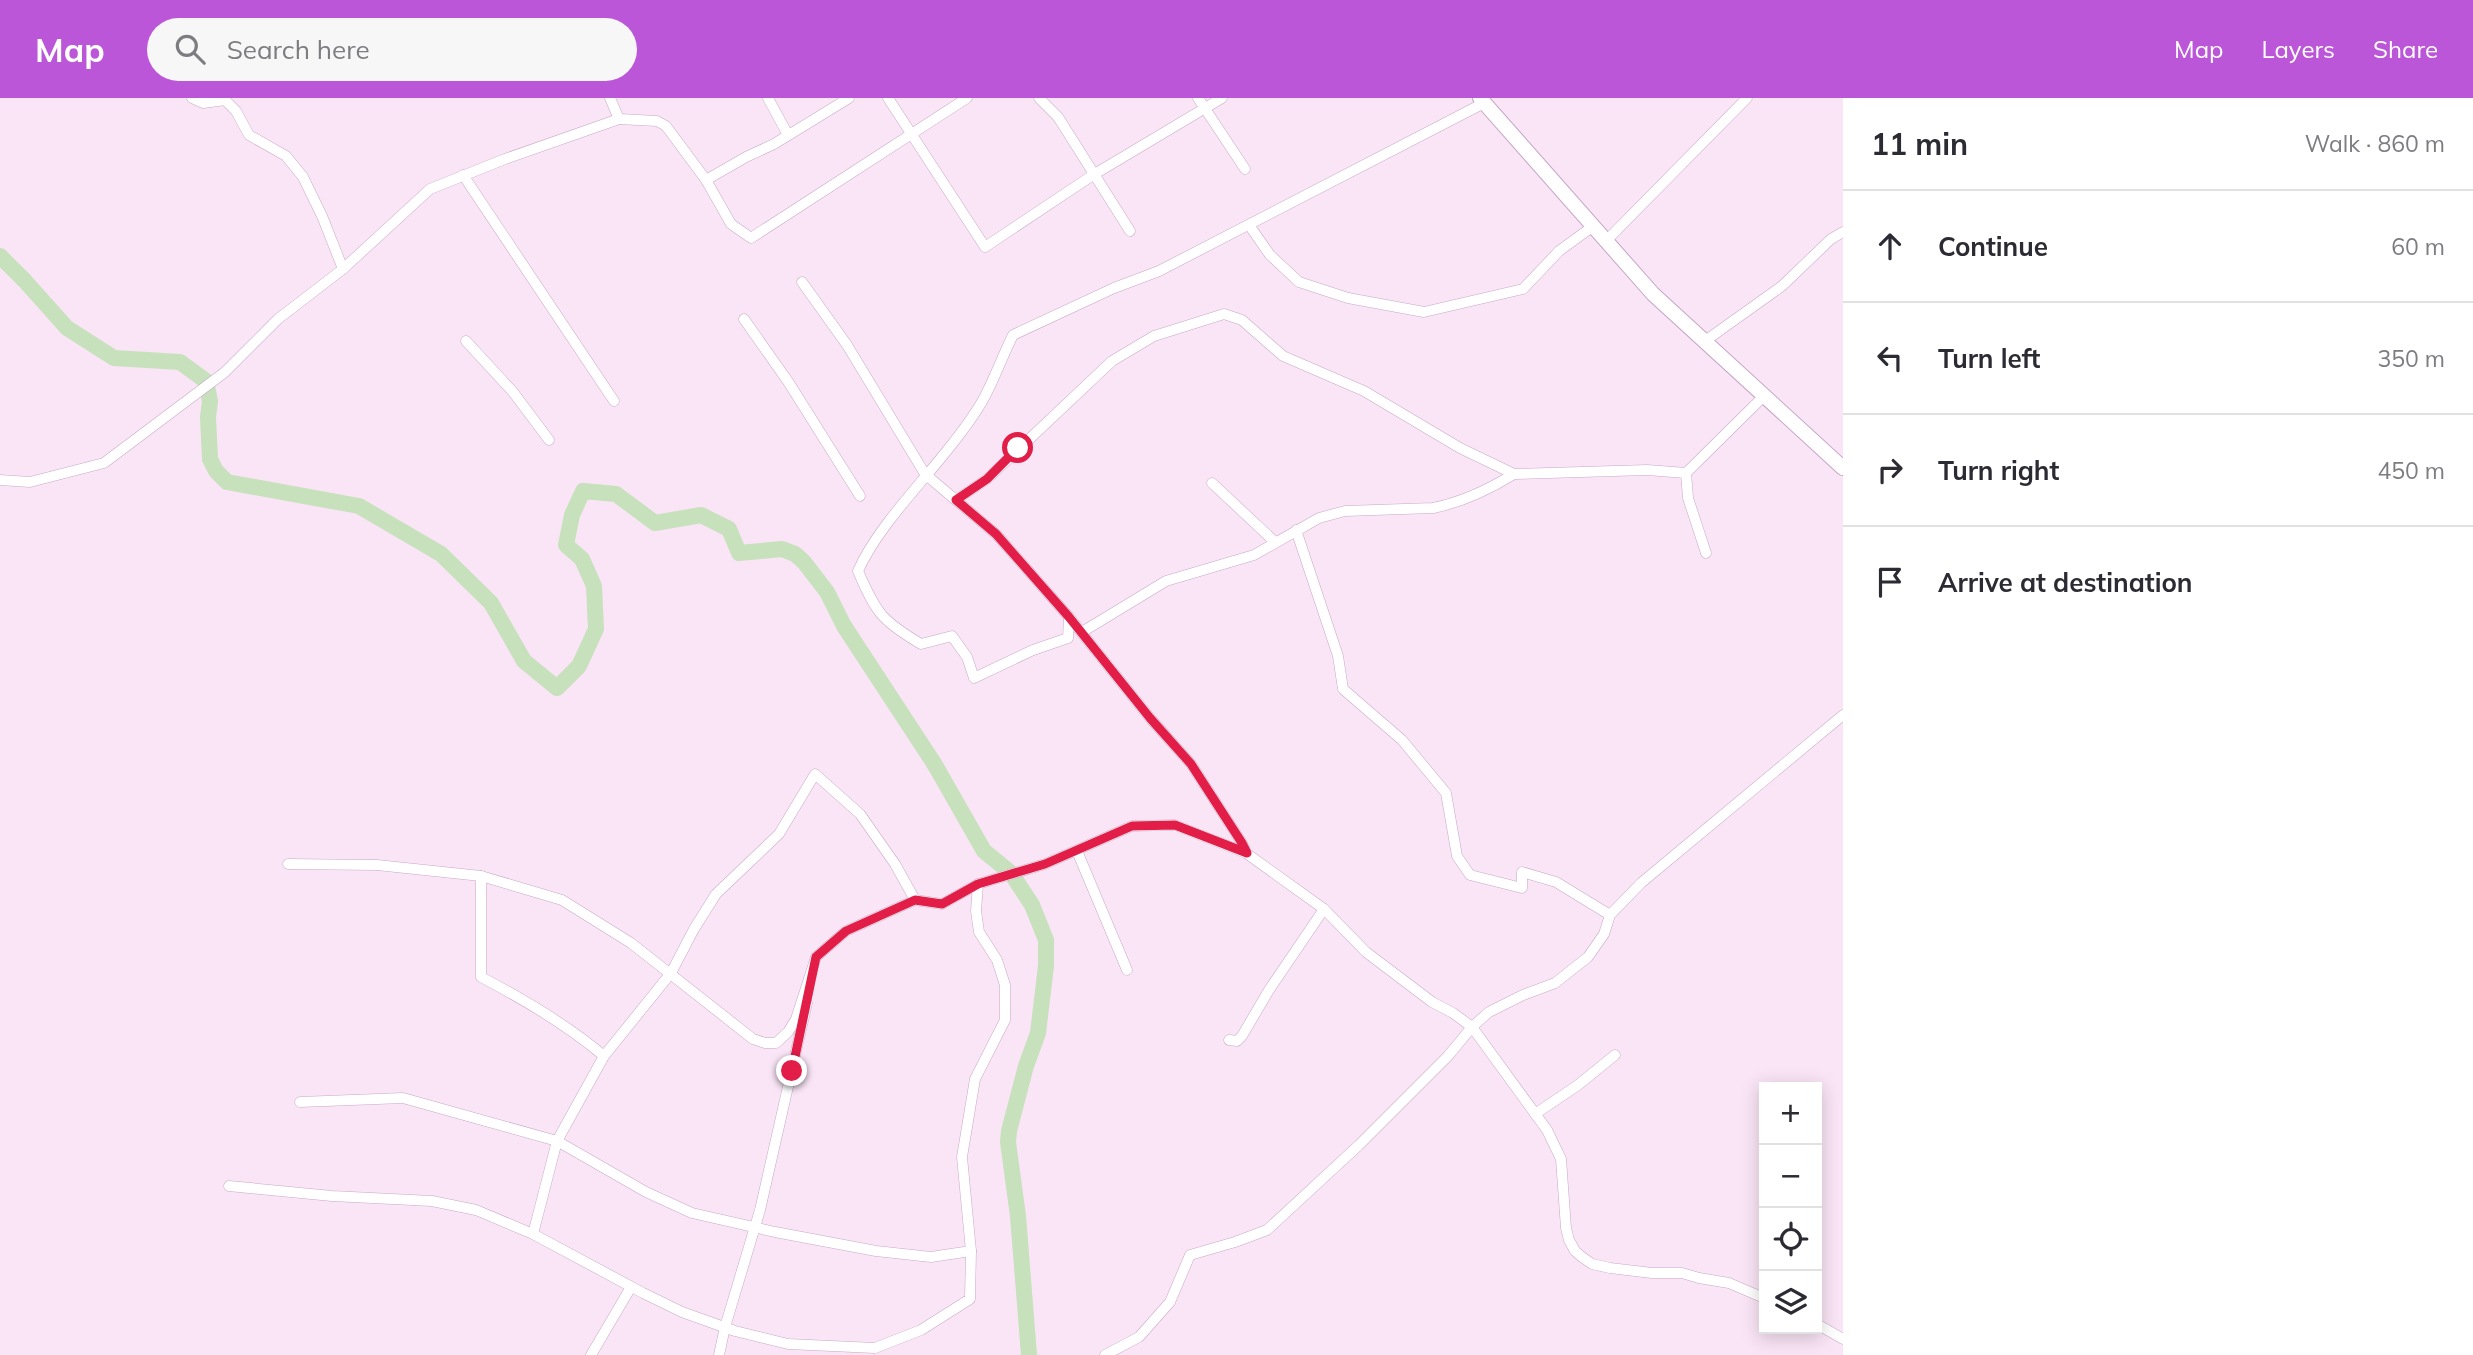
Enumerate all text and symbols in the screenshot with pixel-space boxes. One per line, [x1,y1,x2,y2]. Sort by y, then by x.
search box [147,18,637,81]
text: Map [35,29,105,70]
icon: search [171,30,209,68]
text: Search here [227,33,370,66]
text: Map [2174,34,2223,64]
text: Layers [2261,34,2335,64]
text: Share [2373,34,2438,64]
text: 11 min [1871,125,1968,163]
text: Walk · 860 m [2305,129,2445,158]
icon: ahead [1871,227,1909,265]
text: Continue [1938,230,2048,263]
text: 60 m [2391,232,2445,261]
icon: left [1871,339,1909,377]
text: Turn left [1938,342,2040,375]
text: 350 m [2377,344,2445,373]
route start [1002,432,1033,463]
icon: right [1871,451,1909,489]
text: Turn right [1938,454,2059,487]
text: 450 m [2377,456,2445,485]
icon: arrive [1871,563,1909,601]
text: Arrive at destination [1938,566,2193,599]
route end [776,1055,807,1086]
map controls [1759,1082,1822,1334]
button: + [1759,1082,1822,1145]
button: − [1759,1145,1822,1208]
button: locate [1759,1208,1822,1271]
button: layers [1759,1271,1822,1334]

